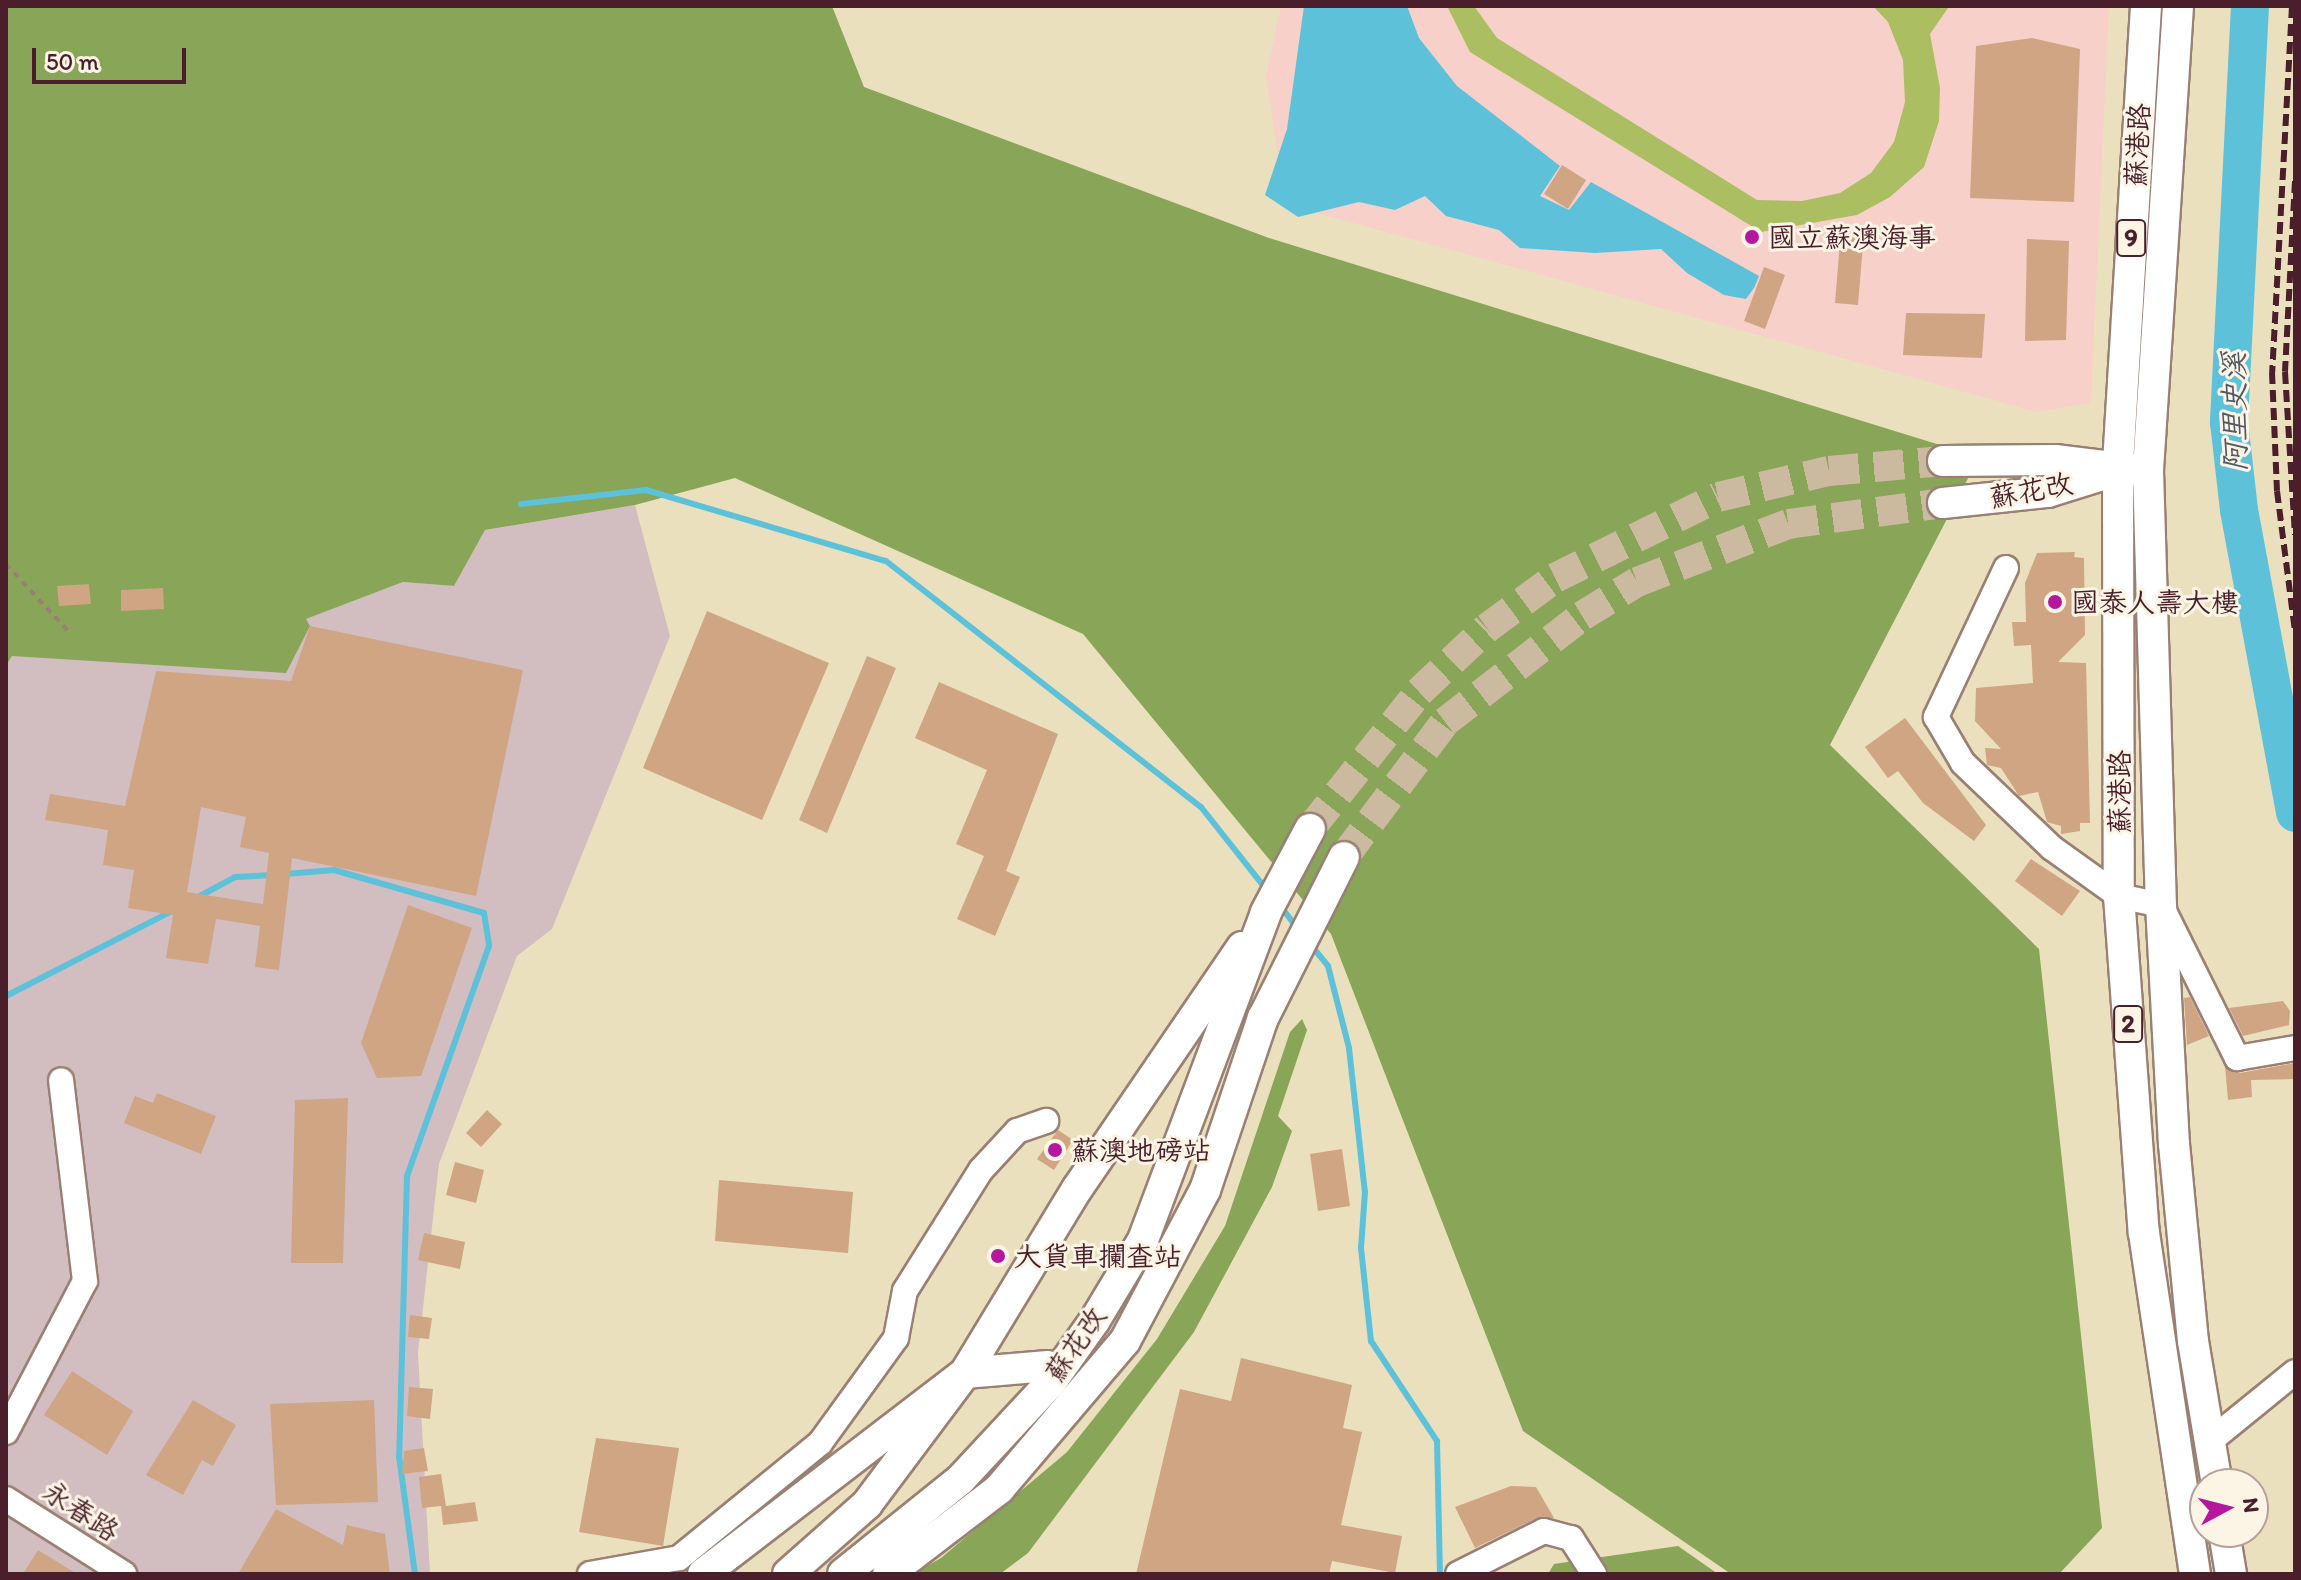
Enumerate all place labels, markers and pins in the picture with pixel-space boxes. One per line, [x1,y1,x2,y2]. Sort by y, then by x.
place label: 國立蘇澳海事 [1768,220,1936,254]
marker: 國立蘇澳海事 [1743,228,1761,246]
place label: 國泰人壽大樓 [2071,585,2239,619]
marker: 國泰人壽大樓 [2046,593,2064,611]
place label: 蘇澳地磅站 [1071,1133,1211,1167]
marker: 蘇澳地磅站 [1046,1141,1064,1159]
place label: 大貨車攔查站 [1014,1239,1182,1273]
marker: 大貨車攔查站 [989,1247,1007,1265]

